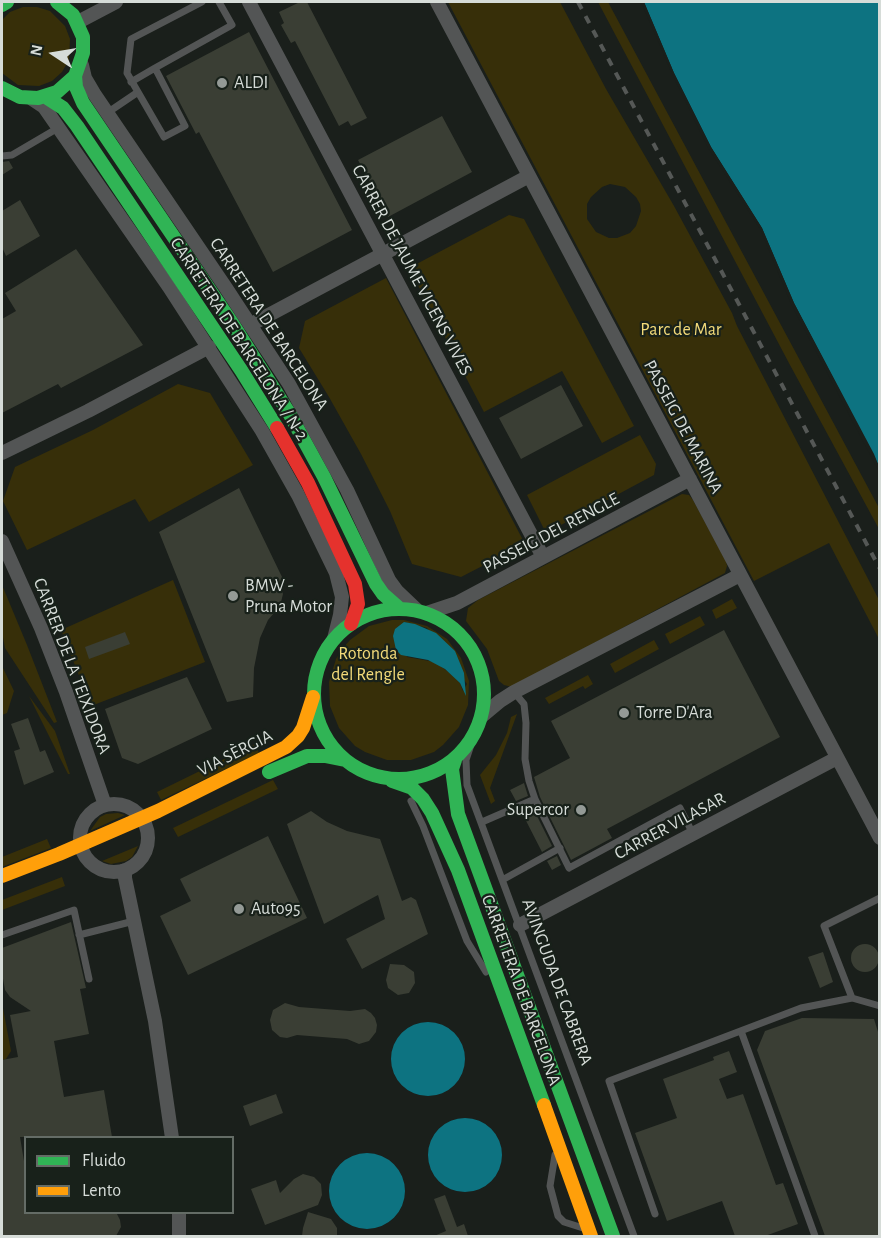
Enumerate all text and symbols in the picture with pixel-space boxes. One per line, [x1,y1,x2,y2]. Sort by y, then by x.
north arrow [24,24,84,84]
text: N [27,43,45,57]
place label: ALDI [234,72,268,94]
marker: ALDI [215,76,229,90]
street label: CARRER DE JAUME VICENS VIVES [347,161,477,379]
street label: CARRETERA DE BARCELONA / N-2 [165,233,313,445]
street label: CARRETERA DE BARCELONA [205,234,333,414]
park label: Parc de Mar [640,319,722,341]
street label: PASSEIG DE MARINA [639,356,727,498]
street label: PASSEIG DEL RENGLE [479,488,623,578]
street label: CARRER DE LA TEIXIDORA [28,575,116,757]
place label: BMW - Pruna Motor [245,575,332,618]
marker: BMW - Pruna Motor [226,589,240,603]
park label: Rotonda del Rengle [331,643,405,686]
place label: Torre D'Ara [636,702,713,724]
marker: Torre D'Ara [617,706,631,720]
street label: VIA SÈRGIA [194,725,276,781]
street label: CARRER VILASAR [611,788,729,864]
place label: Supercor [507,799,569,821]
marker: Supercor [574,803,588,817]
street label: CARRETERA DE BARCELONA [476,892,566,1088]
street label: AVINGUDA DE CABRERA [517,896,597,1068]
place label: Auto95 [251,898,301,920]
marker: Auto95 [232,902,246,916]
legend [24,1136,234,1214]
text: Fluido [82,1152,126,1170]
text: Lento [82,1182,121,1200]

